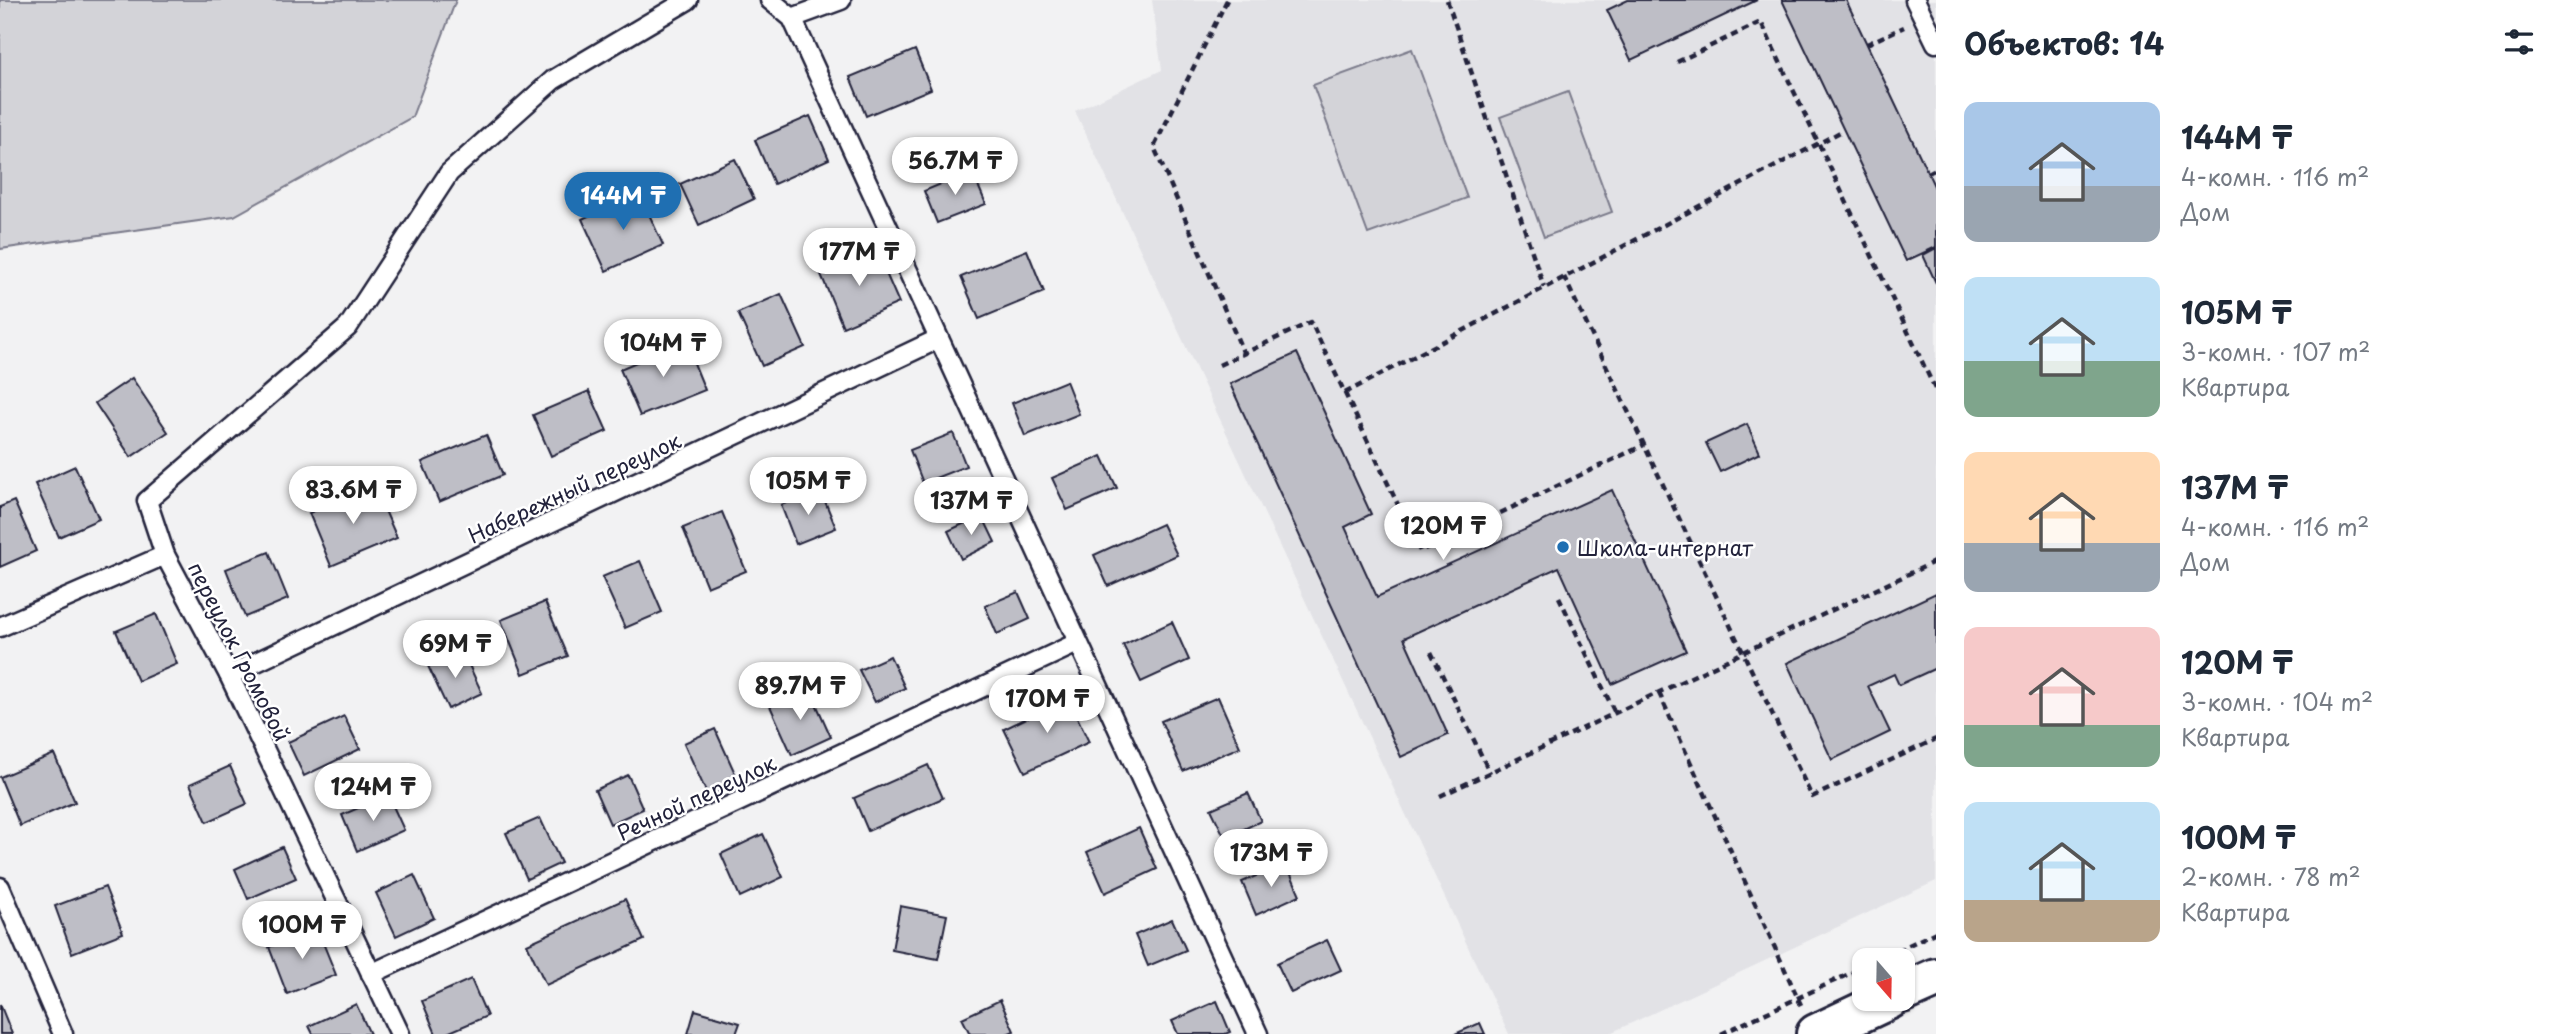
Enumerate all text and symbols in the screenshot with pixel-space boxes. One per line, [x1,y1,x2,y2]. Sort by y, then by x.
text: Объектов: 14 [1964,20,2164,65]
icon: filters [2500,23,2538,61]
text: 144M ₸ [2181,114,2292,159]
icon: home [2020,130,2104,214]
pin: 56.7M ₸ [890,138,1020,197]
text: 56.7M ₸ [908,142,1002,177]
text: 4-комн. · 116 m² [2181,159,2369,194]
pin: 144M ₸ [566,173,680,232]
text: 144M ₸ [580,177,666,212]
text: Дом [2181,194,2230,229]
pin: 177M ₸ [802,229,916,288]
text: 177M ₸ [819,233,899,268]
text: 105M ₸ [2181,289,2292,334]
icon: home [2020,305,2104,389]
pin: 104M ₸ [606,320,720,379]
text: 104M ₸ [620,324,706,359]
text: 3-комн. · 107 m² [2181,334,2370,369]
text: Квартира [2181,369,2289,404]
street label: Набережный переулок [462,423,686,551]
pin: 105M ₸ [751,458,865,517]
text: 105M ₸ [766,462,850,497]
text: 137M ₸ [2181,464,2288,509]
pin: 83.6M ₸ [288,466,418,526]
text: 83.6M ₸ [305,471,401,506]
pin: 137M ₸ [914,477,1028,537]
icon: home [2020,480,2104,564]
text: 137M ₸ [930,482,1012,517]
pin: 120M ₸ [1386,503,1500,562]
text: 120M ₸ [1400,507,1486,542]
text: 4-комн. · 116 m² [2181,509,2369,544]
place label: Школа-интернат [1577,531,1753,563]
marker: Школа-интернат [1555,539,1571,555]
text: Дом [2181,544,2230,579]
street label: переулок Громовой [181,556,299,746]
pin: 69M ₸ [406,620,504,680]
text: 69M ₸ [419,625,491,660]
text: 120M ₸ [2181,639,2293,684]
icon: home [2020,655,2104,739]
pin: 89.7M ₸ [735,662,865,722]
text: 89.7M ₸ [755,667,845,702]
pin: 170M ₸ [990,676,1104,735]
text: 170M ₸ [1005,680,1089,715]
text: 3-комн. · 104 m² [2181,684,2373,719]
text: Квартира [2181,719,2289,754]
street label: Речной переулок [611,746,781,848]
pin: 124M ₸ [316,764,430,823]
text: 124M ₸ [330,768,416,803]
text: 100M ₸ [2181,814,2295,859]
pin: 173M ₸ [1214,830,1328,889]
icon: home [2020,830,2104,914]
text: 173M ₸ [1230,834,1312,869]
text: 2-комн. · 78 m² [2181,859,2361,894]
text: Квартира [2181,894,2289,929]
pin: 100M ₸ [245,902,359,961]
text: 100M ₸ [258,906,346,941]
north arrow [1852,948,1914,1012]
map controls [1852,948,1915,1011]

